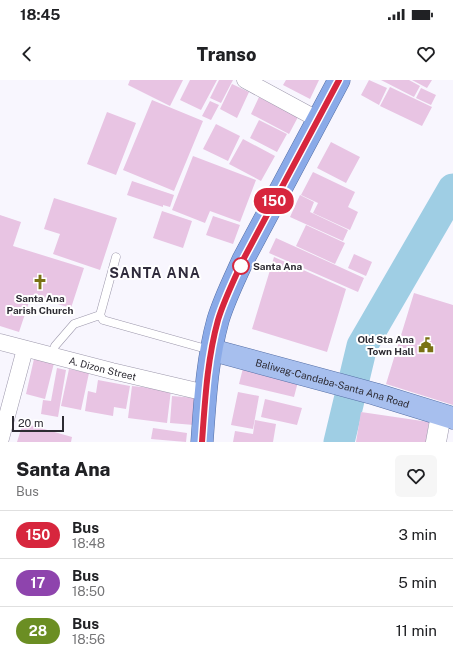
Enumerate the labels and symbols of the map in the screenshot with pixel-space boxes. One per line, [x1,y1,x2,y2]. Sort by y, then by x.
line badge: 150 [251,188,297,214]
marker: Santa Ana [232,257,250,275]
place label: Santa Ana [253,260,302,272]
district label: SANTA ANA [109,265,201,281]
church icon: Santa Ana Parish Church [31,273,49,291]
place label: Santa Ana Parish Church [7,292,73,316]
place label: Old Sta Ana Town Hall [358,333,414,357]
public building icon: Old Sta Ana Town Hall [417,336,435,354]
street label: A. Dizon Street [68,354,138,383]
street label: Baliwag-Candaba-Santa Ana Road [254,356,411,410]
scale bar [12,414,64,433]

